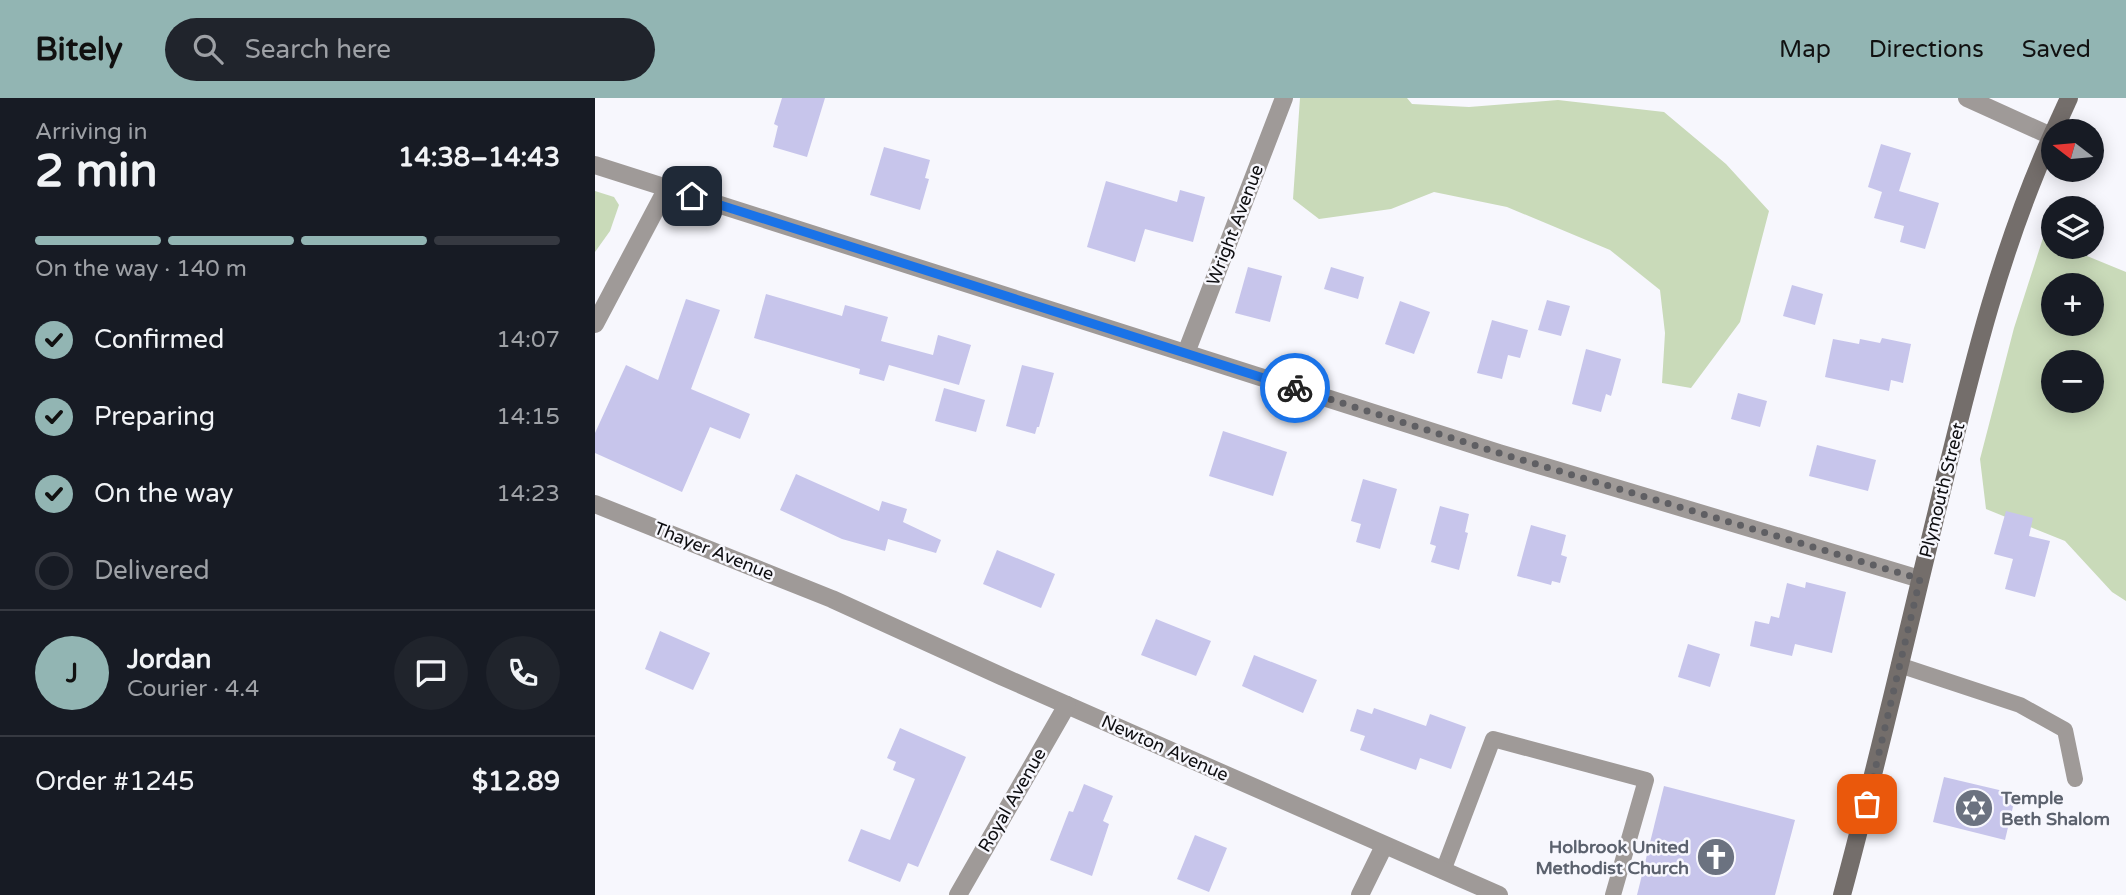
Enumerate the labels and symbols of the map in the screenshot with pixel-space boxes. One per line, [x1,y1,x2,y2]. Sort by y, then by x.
north arrow [2041,119,2103,182]
street label: Wright Avenue [1202,161,1268,289]
pin [662,166,722,226]
courier [1260,353,1330,423]
street label: Plymouth Street [1915,420,1969,560]
street label: Thayer Avenue [651,517,777,585]
street label: Newton Avenue [1098,710,1232,786]
street label: Royal Avenue [973,744,1051,856]
pin [1837,774,1897,834]
synagogue icon: Temple Beth Shalom [1953,787,1995,829]
place label: Temple Beth Shalom [2000,787,2110,830]
place label: Holbrook United Methodist Church [1535,836,1689,879]
church icon: Holbrook United Methodist Church [1695,836,1737,878]

